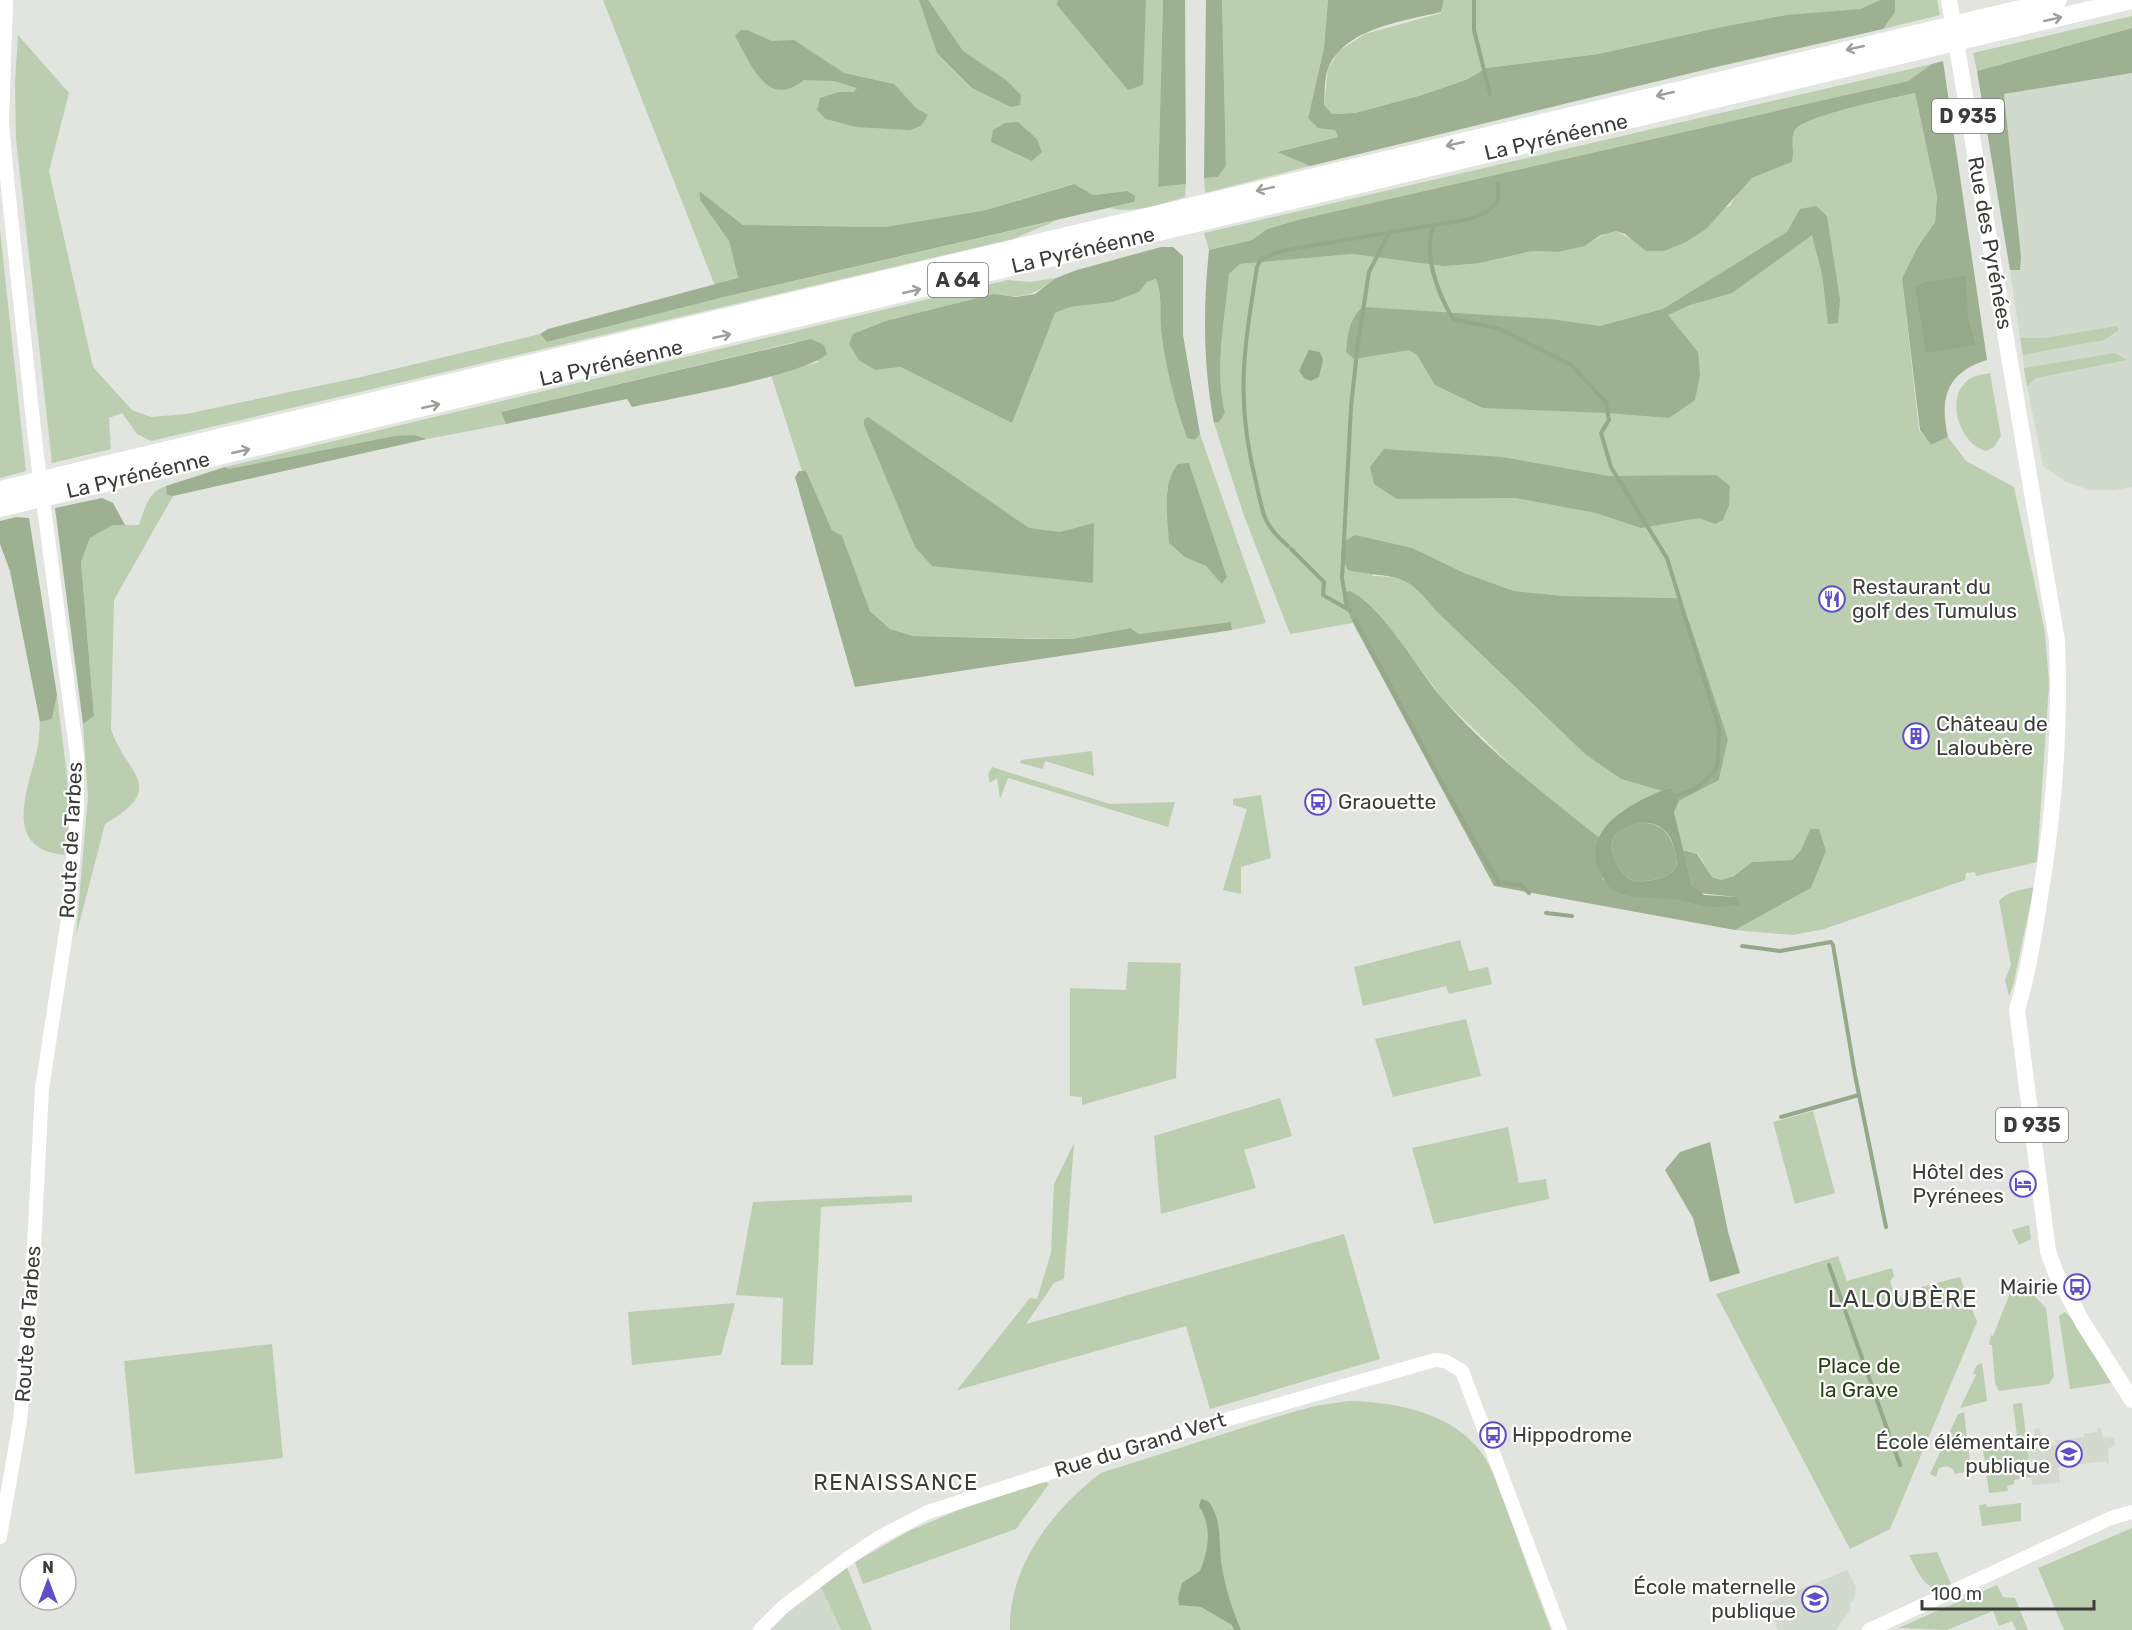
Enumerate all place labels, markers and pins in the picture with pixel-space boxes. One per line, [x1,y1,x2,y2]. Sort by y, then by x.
place label: Restaurant du golf des Tumulus [1852,574,2017,623]
restaurant icon: Restaurant du golf des Tumulus [1817,584,1847,614]
place label: Château de Laloubère [1936,711,2048,760]
building icon: Château de Laloubère [1901,721,1931,751]
bus stop icon: Graouette [1303,787,1333,817]
place label: Graouette [1338,789,1436,814]
place label: Hôtel des Pyrénees [1912,1159,2004,1208]
hotel icon: Hôtel des Pyrénees [2008,1169,2038,1199]
bus stop icon: Mairie [2062,1272,2092,1302]
place label: Mairie [2000,1274,2058,1299]
bus stop icon: Hippodrome [1478,1420,1508,1450]
place label: Hippodrome [1512,1422,1632,1447]
place label: École élémentaire publique [1876,1429,2050,1478]
school or university icon: École élémentaire publique [2054,1439,2084,1469]
place label: École maternelle publique [1633,1574,1796,1623]
school or university icon: École maternelle publique [1800,1584,1830,1614]

